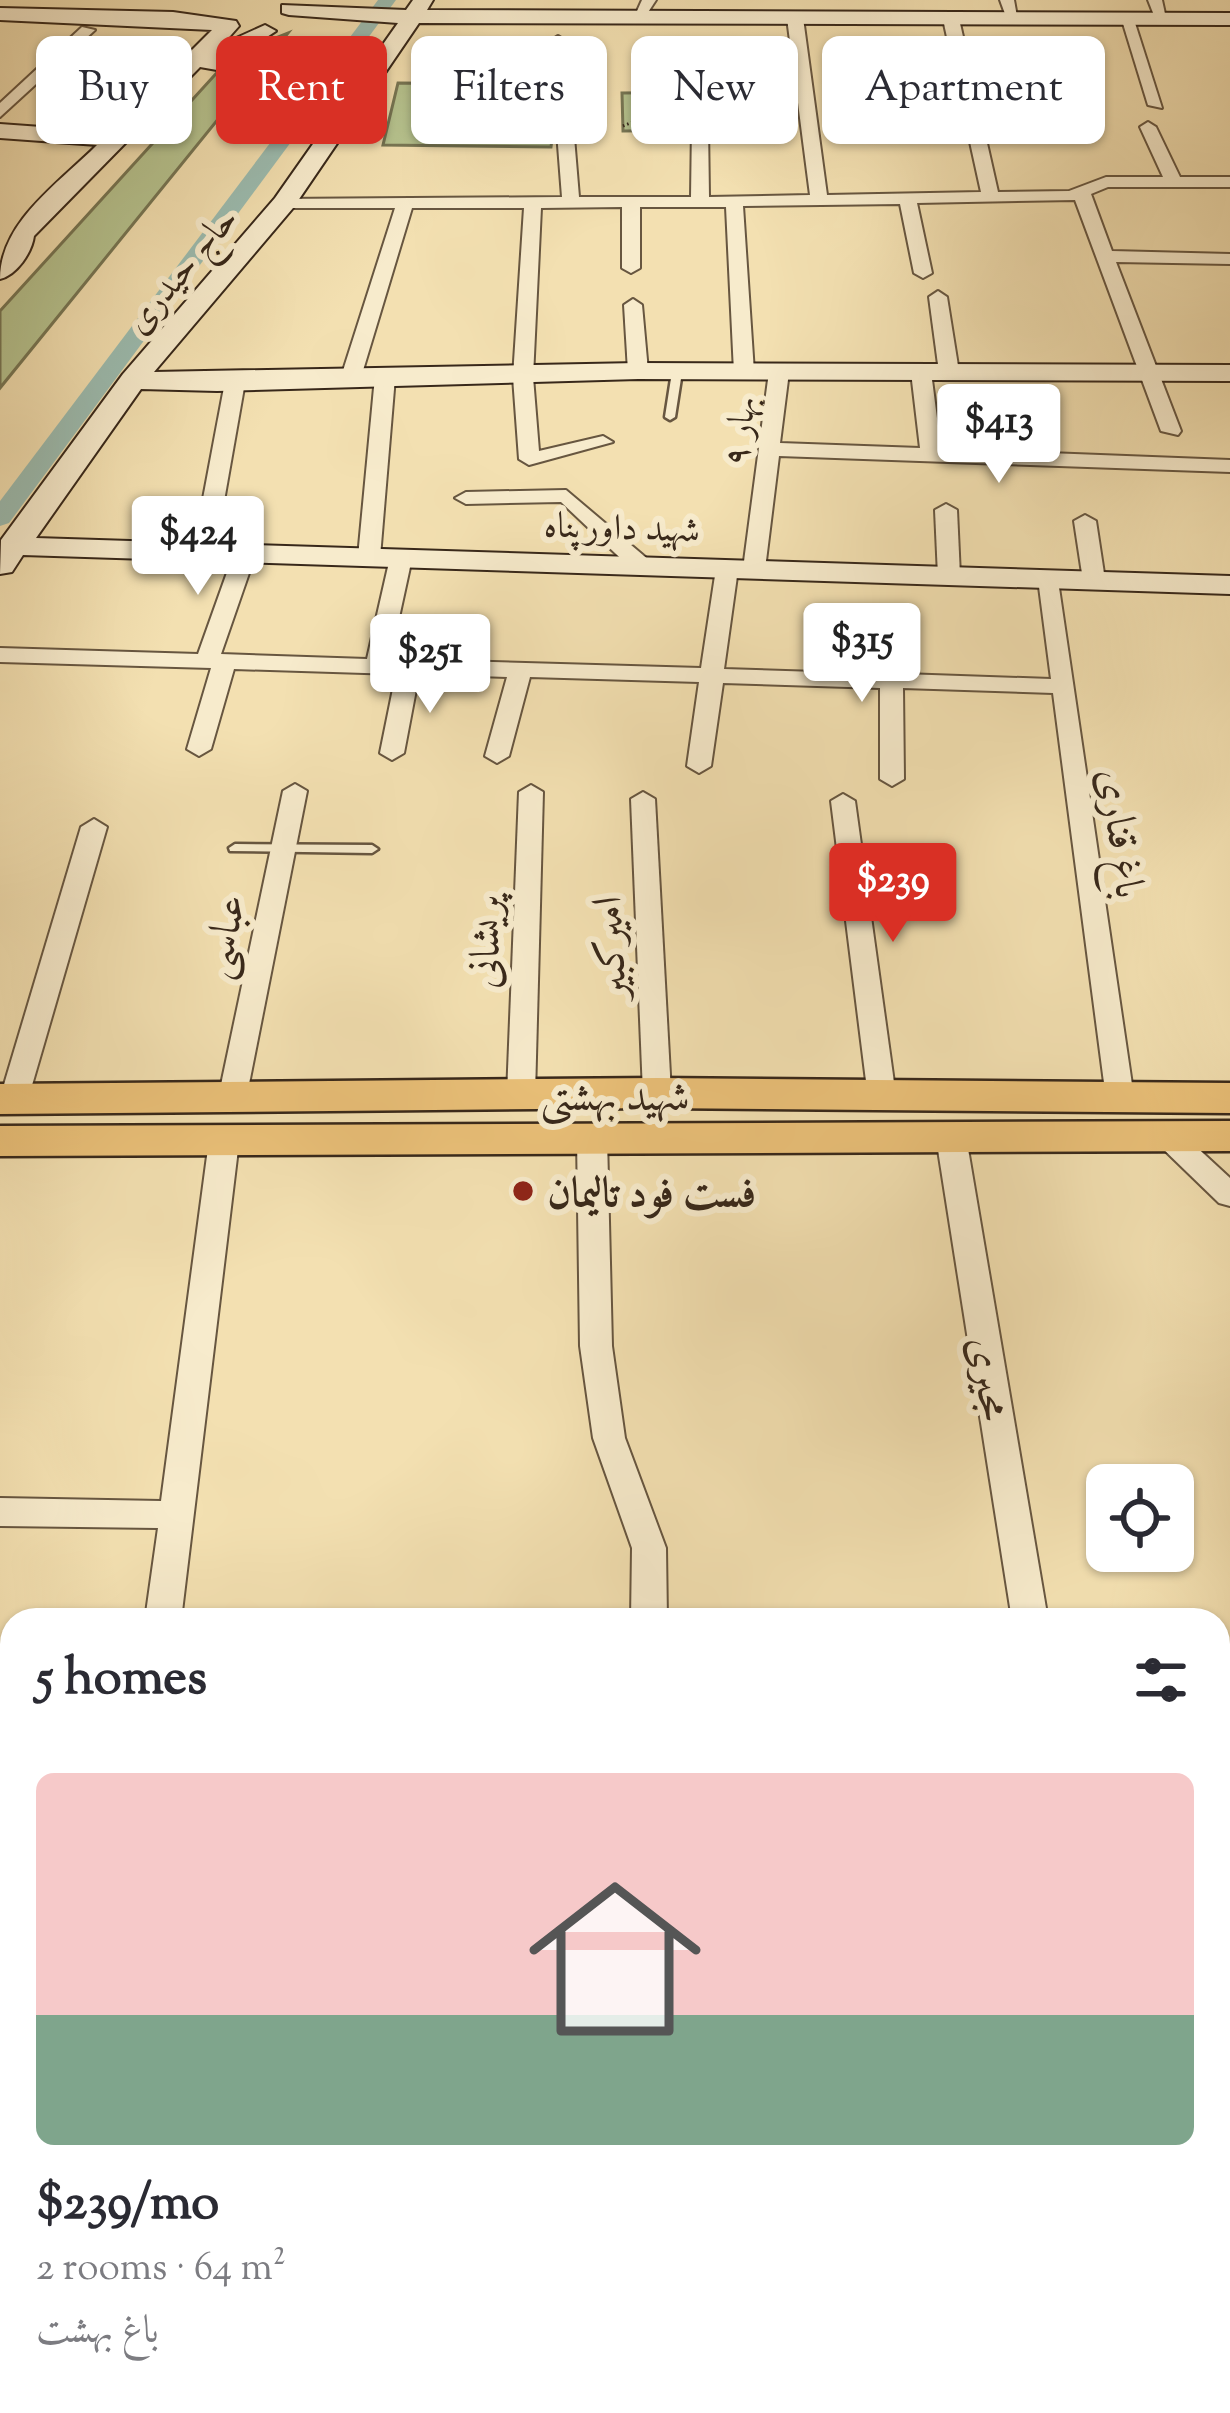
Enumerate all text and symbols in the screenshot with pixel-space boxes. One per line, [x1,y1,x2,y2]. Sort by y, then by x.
chip: Buy [36,36,192,144]
chip: Rent [216,36,387,144]
chip: Filters [411,36,607,144]
chip: New [631,36,798,144]
chip: Apartment [822,36,1105,144]
street label: حاج حیدری [114,196,254,349]
pin: $413 [928,384,1070,486]
street label: بهار ۹ [712,393,772,470]
text: $413 [964,395,1034,451]
pin: $424 [127,496,269,598]
street label: شهید داورپناه [543,501,701,559]
text: $424 [159,507,237,563]
pin: $315 [791,603,933,705]
pin: $251 [359,614,501,716]
text: $315 [830,614,894,670]
text: $251 [397,625,463,681]
street label: باغ قناری [1078,765,1157,903]
pin: $239 [822,843,964,945]
text: $239 [856,854,930,910]
street label: عباسی [189,889,265,985]
street label: پریشانی [457,891,521,990]
street label: امیرکبیر [580,895,646,1005]
street label: شهید بهشتی [540,1070,690,1130]
place label: فست فود تالیمان [547,1166,756,1226]
marker: فست فود تالیمان [510,1178,536,1204]
street label: مجیری [950,1332,1022,1425]
map controls [1086,1464,1194,1572]
button: locate [1086,1464,1194,1572]
text: 5 homes [36,1644,207,1717]
icon: filters [1128,1647,1194,1713]
icon: home [507,1851,723,2067]
text: $239/mo [36,2169,219,2242]
text: 2 rooms · 64 m² [36,2242,286,2298]
text: باغ بهشت [36,2305,159,2361]

